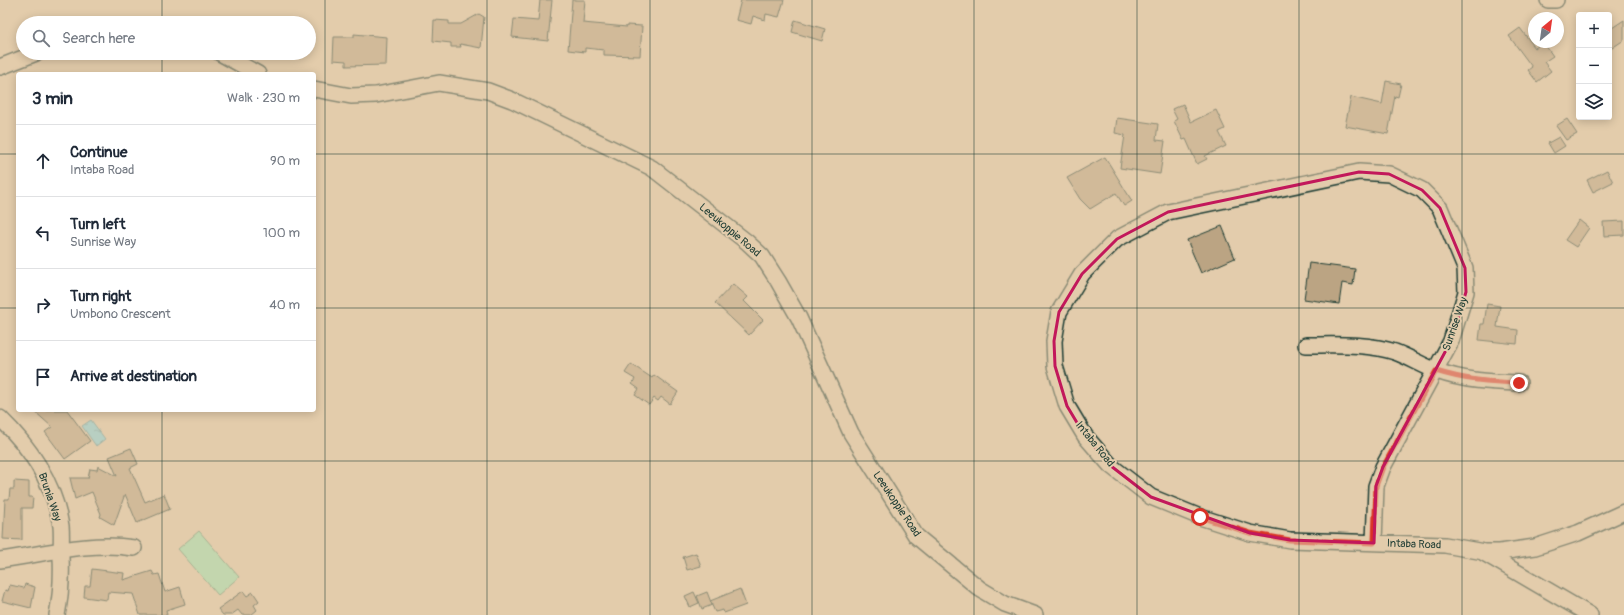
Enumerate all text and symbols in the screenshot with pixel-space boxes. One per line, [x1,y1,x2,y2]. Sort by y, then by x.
north arrow [1528,12,1564,48]
map controls [1576,12,1612,120]
button: + [1576,12,1612,48]
search box [16,16,316,60]
icon: search [30,27,52,49]
text: Search here [62,29,135,48]
button: − [1576,48,1612,84]
button: layers [1576,84,1612,120]
text: 3 min [32,88,73,109]
text: Walk · 230 m [227,90,300,106]
text: Continue [70,143,128,162]
icon: ahead [32,150,54,172]
text: 90 m [270,153,300,169]
text: Intaba Road [70,162,134,178]
street label: Leeukoppie Road [697,201,763,259]
text: Turn left [70,215,126,234]
icon: left [32,222,54,244]
text: 100 m [263,225,300,241]
text: Sunrise Way [70,234,136,250]
text: Turn right [70,287,131,306]
icon: right [32,294,54,316]
street label: Sunrise Way [1440,295,1470,353]
text: 40 m [269,297,300,313]
text: Umbono Crescent [70,306,171,322]
icon: arrive [32,366,54,388]
text: Arrive at destination [70,367,197,386]
route end [1510,374,1528,392]
street label: Intaba Road [1073,419,1117,469]
street label: Leeukoppie Road [870,469,924,539]
street label: Brunia Way [36,471,64,523]
route start [1191,508,1209,526]
street label: Intaba Road [1387,537,1441,551]

